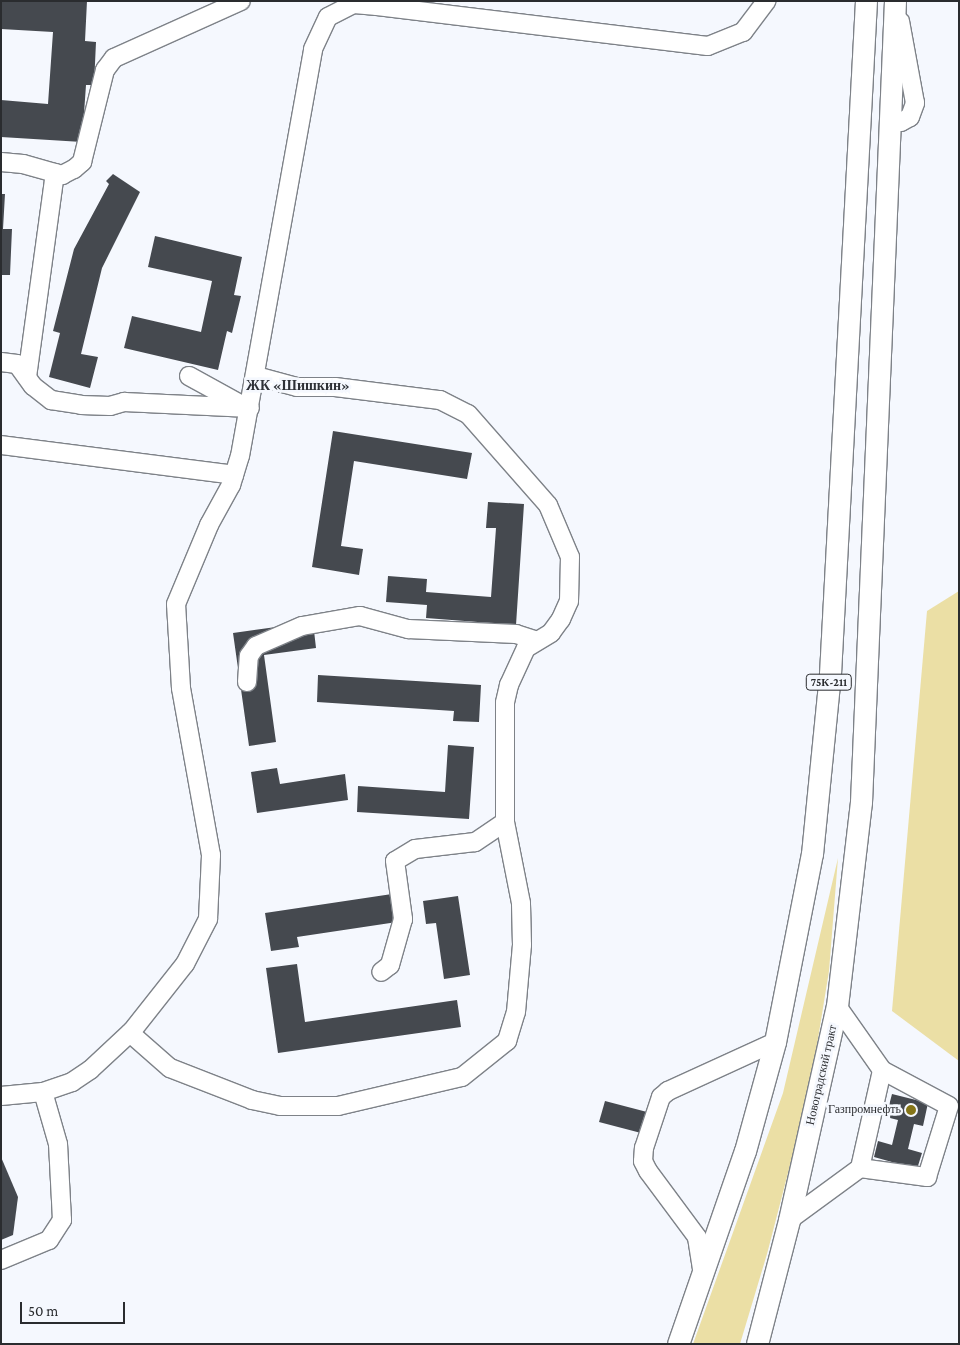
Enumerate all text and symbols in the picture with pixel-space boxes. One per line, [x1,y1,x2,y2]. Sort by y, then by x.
district label: ЖК «Шишкин» [246,377,350,393]
road number: 75К-211 [805,674,853,690]
street label: Новоградский тракт [803,1023,841,1127]
place label: Газпромнефть [828,1103,901,1117]
marker: Газпромнефть [905,1104,917,1116]
scale bar [22,1292,128,1324]
text: 50 m [28,1303,58,1319]

